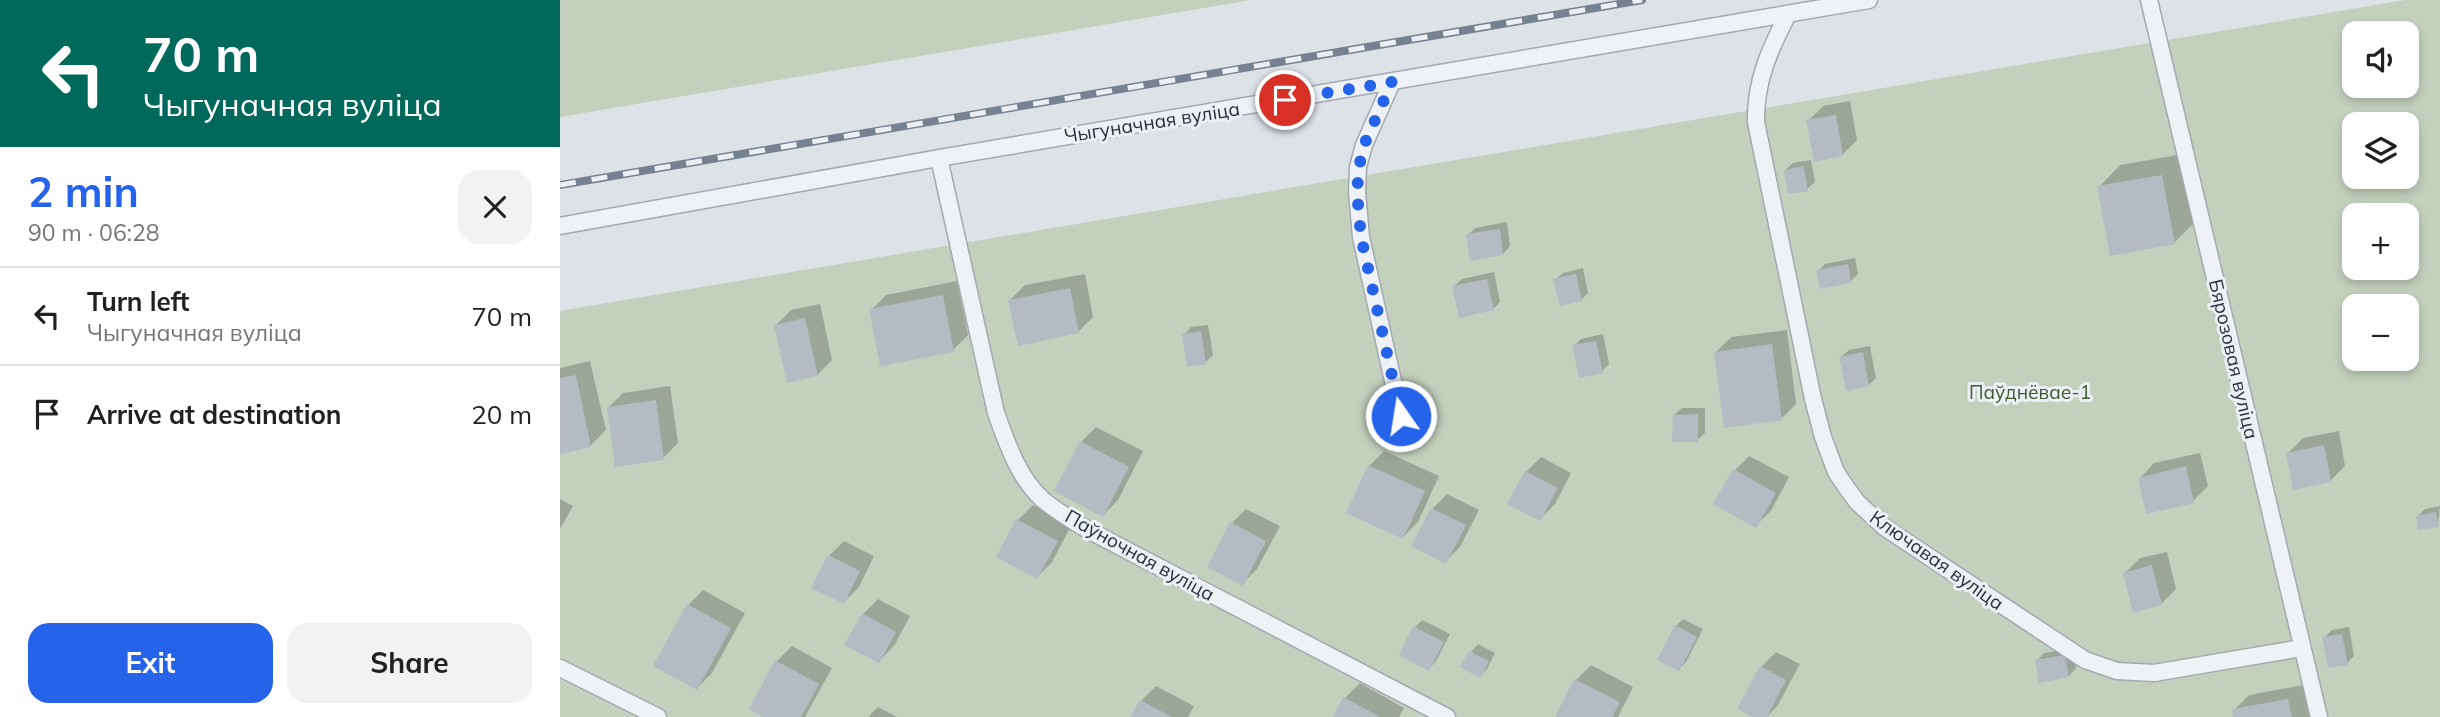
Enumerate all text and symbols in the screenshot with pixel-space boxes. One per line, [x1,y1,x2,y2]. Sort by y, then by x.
map controls [2342,21,2419,371]
button: sound [2342,21,2419,98]
text: 70 m [143,23,259,84]
icon: left [28,28,119,119]
pin [1255,70,1315,130]
icon: arrive [1266,81,1304,119]
text: Чыгуначная вуліца [143,84,442,124]
street label: Чыгуначная вуліца [1063,96,1241,148]
button: layers [2342,112,2419,189]
text: 2 min [28,165,139,218]
button: close [458,170,532,244]
button: + [2342,203,2419,280]
text: 90 m · 06:28 [28,218,160,247]
street label: Бярозовая вуліца [2204,277,2264,441]
text: Turn left [87,285,189,318]
button: − [2342,294,2419,371]
icon: left [28,297,66,335]
text: 70 m [471,300,532,333]
text: Чыгуначная вуліца [87,318,302,347]
position arrow [1364,379,1438,453]
park label: Паўднёвае-1 [1969,380,2091,404]
icon: arrive [28,395,66,433]
text: Arrive at destination [87,398,342,431]
text: 20 m [471,398,532,431]
street label: Паўночная вуліца [1061,504,1219,606]
street label: Ключавая вуліца [1865,505,2009,615]
button: Exit [28,623,273,703]
button: Share [287,623,532,703]

